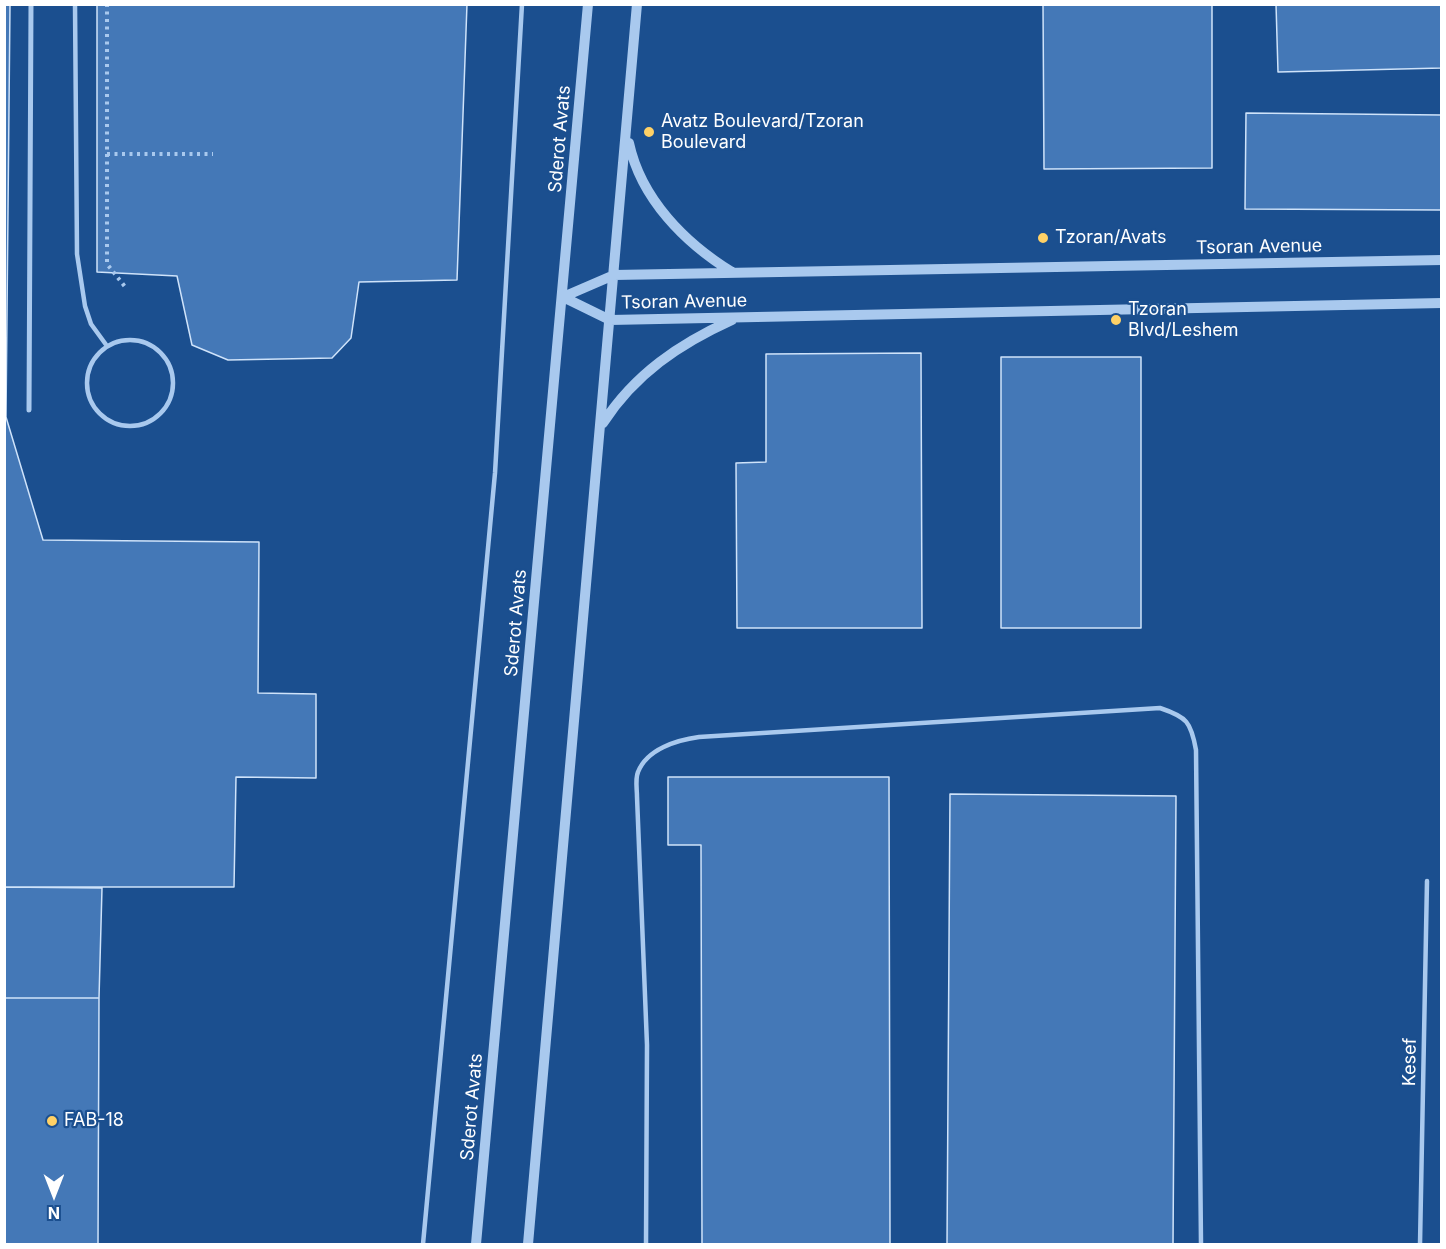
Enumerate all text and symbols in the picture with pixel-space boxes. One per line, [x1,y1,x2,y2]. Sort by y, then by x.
street label: Sderot Avats [545,84,575,194]
place label: Avatz Boulevard/Tzoran Boulevard [661,111,864,154]
marker: Avatz Boulevard/Tzoran Boulevard [642,125,656,139]
place label: Tzoran/Avats [1055,227,1166,249]
marker: Tzoran/Avats [1036,231,1050,245]
street label: Tsoran Avenue [1196,235,1322,259]
street label: Tsoran Avenue [621,290,747,314]
place label: Tzoran Blvd/Leshem [1128,299,1239,342]
marker: Tzoran Blvd/Leshem [1109,313,1123,327]
street label: Sderot Avats [501,568,531,678]
street label: Kesef [1399,1038,1421,1086]
street label: Sderot Avats [457,1052,487,1162]
place label: FAB-18 [64,1110,124,1132]
marker: FAB-18 [45,1114,59,1128]
north arrow [24,1165,84,1225]
text: N [48,1203,60,1223]

